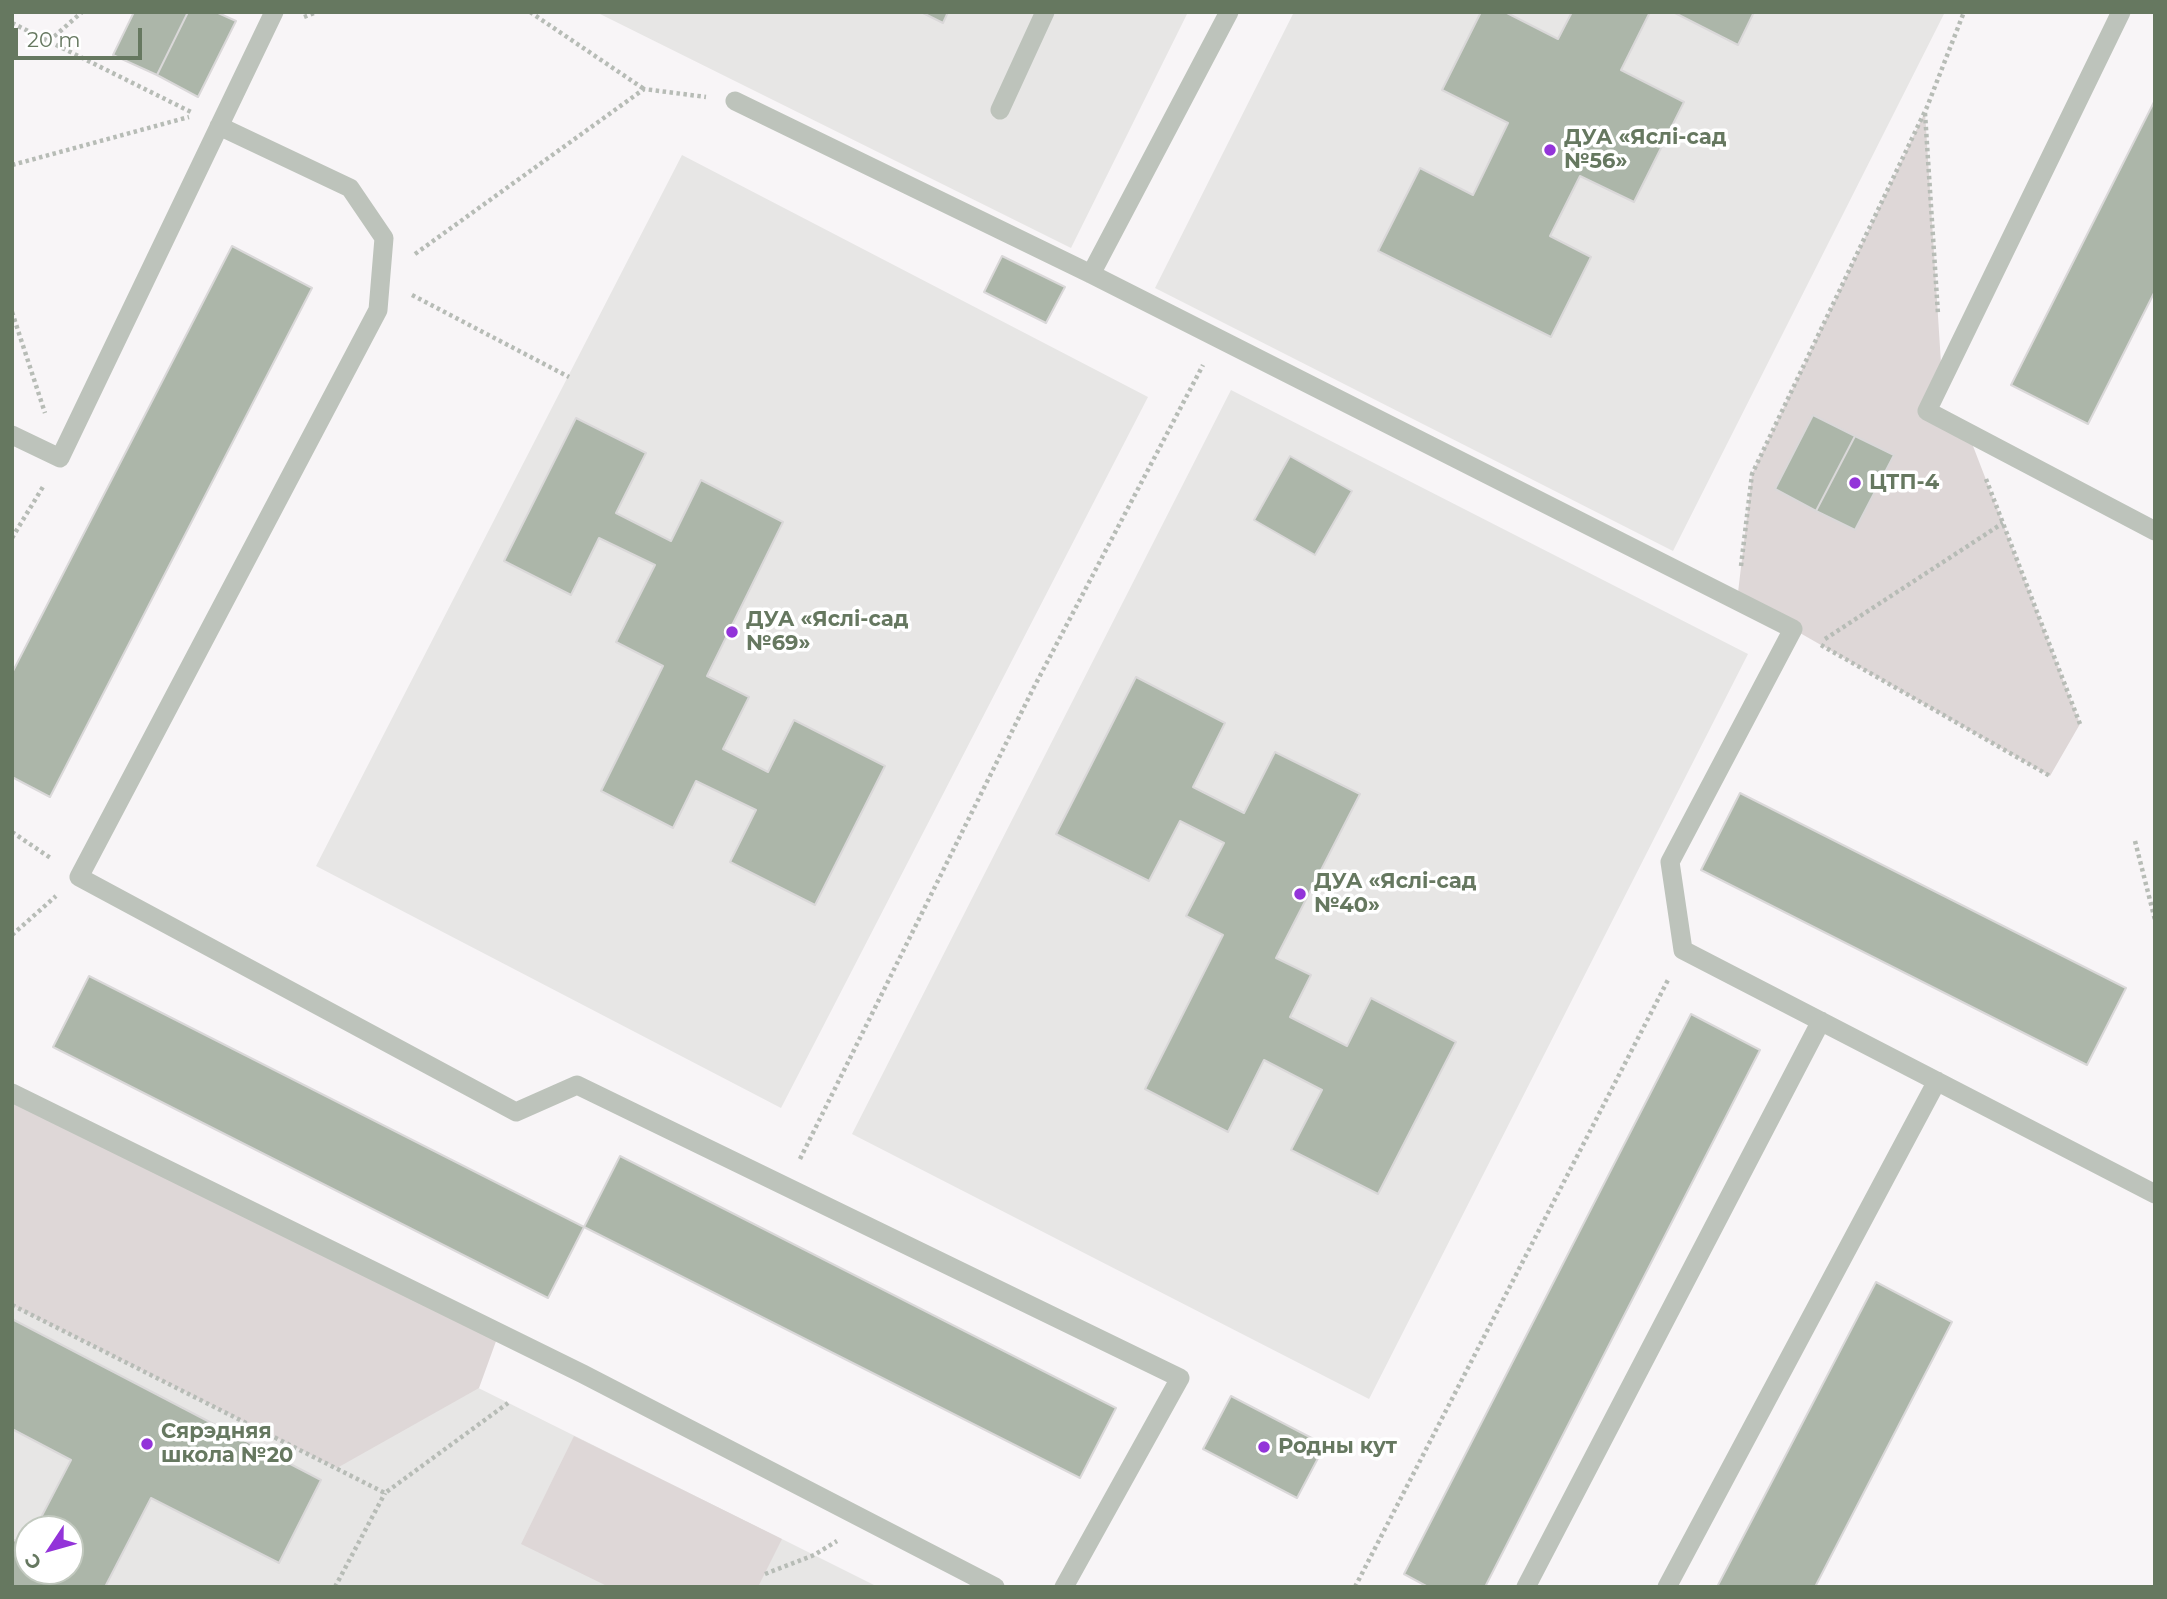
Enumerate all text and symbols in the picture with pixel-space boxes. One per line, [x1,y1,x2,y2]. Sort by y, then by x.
scale bar [18,14,145,58]
text: 20 m [27,27,81,52]
place label: ДУА «Яслі-сад №56» [1564,125,1726,175]
marker: ДУА «Яслі-сад №56» [1542,142,1558,158]
place label: ЦТП-4 [1869,470,1939,496]
marker: ЦТП-4 [1847,475,1863,491]
place label: ДУА «Яслі-сад №69» [746,607,908,657]
marker: ДУА «Яслі-сад №69» [724,624,740,640]
place label: ДУА «Яслі-сад №40» [1314,869,1476,919]
marker: ДУА «Яслі-сад №40» [1292,886,1308,902]
place label: Сярэдняя школа №20 [161,1419,293,1469]
place label: Родны кут [1278,1434,1397,1460]
marker: Сярэдняя школа №20 [139,1436,155,1452]
marker: Родны кут [1256,1439,1272,1455]
north arrow [14,1515,84,1585]
text: С [20,1549,47,1574]

